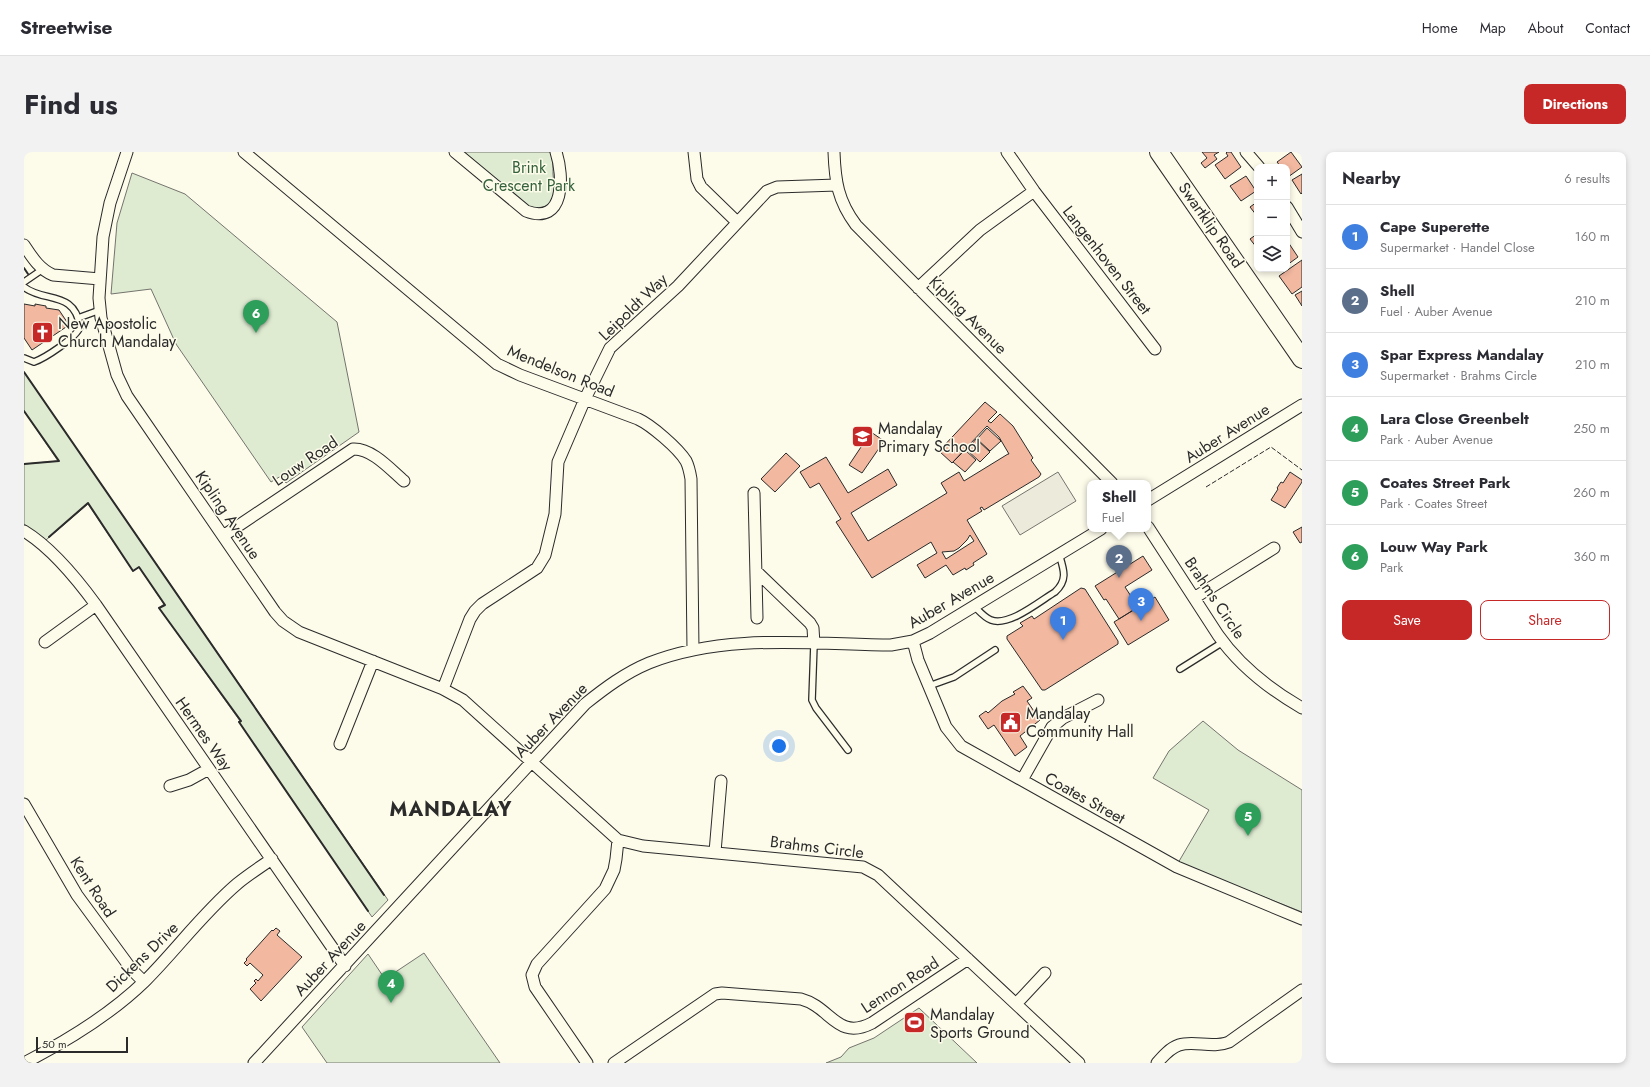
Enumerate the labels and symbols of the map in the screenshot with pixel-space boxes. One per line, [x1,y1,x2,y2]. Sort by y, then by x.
park label: Brink Crescent Park [483,156,576,197]
street label: Swartklip Road [1173,177,1249,273]
street label: Langenhoven Street [1057,201,1157,319]
street label: Leipoldt Way [593,268,673,346]
street label: Kipling Avenue [924,271,1012,359]
pin: 6 [243,300,269,333]
place label: New Apostolic Church Mandalay [58,312,177,353]
church icon: New Apostolic Church Mandalay [29,319,55,345]
street label: Mendelson Road [504,339,618,403]
street label: Auber Avenue [1180,398,1274,468]
place label: Mandalay Primary School [878,417,980,458]
school or university icon: Mandalay Primary School [849,424,875,450]
street label: Louw Road [268,431,342,491]
street label: Kipling Avenue [190,466,266,564]
pin: 2 [1106,545,1132,578]
street label: Brahms Circle [1179,553,1251,643]
street label: Auber Avenue [904,566,998,634]
pin: 3 [1128,588,1154,621]
pin: 1 [1050,607,1076,640]
street label: Auber Avenue [509,677,593,763]
street label: Hermes Way [170,692,239,777]
place label: Mandalay Community Hall [1026,702,1134,743]
public building icon: Mandalay Community Hall [998,709,1024,735]
your location [769,736,789,756]
street label: Coates Street [1041,766,1130,830]
district label: MANDALAY [390,795,512,824]
pin: 5 [1235,803,1261,836]
street label: Brahms Circle [769,830,865,864]
street label: Kent Road [65,852,121,922]
street label: Auber Avenue [289,915,371,1001]
street label: Dickens Drive [101,916,183,998]
street label: Lennon Road [857,951,943,1019]
pin: 4 [378,970,404,1003]
place label: Mandalay Sports Ground [930,1003,1030,1044]
sports icon: Mandalay Sports Ground [902,1010,928,1036]
scale bar [36,1035,128,1054]

